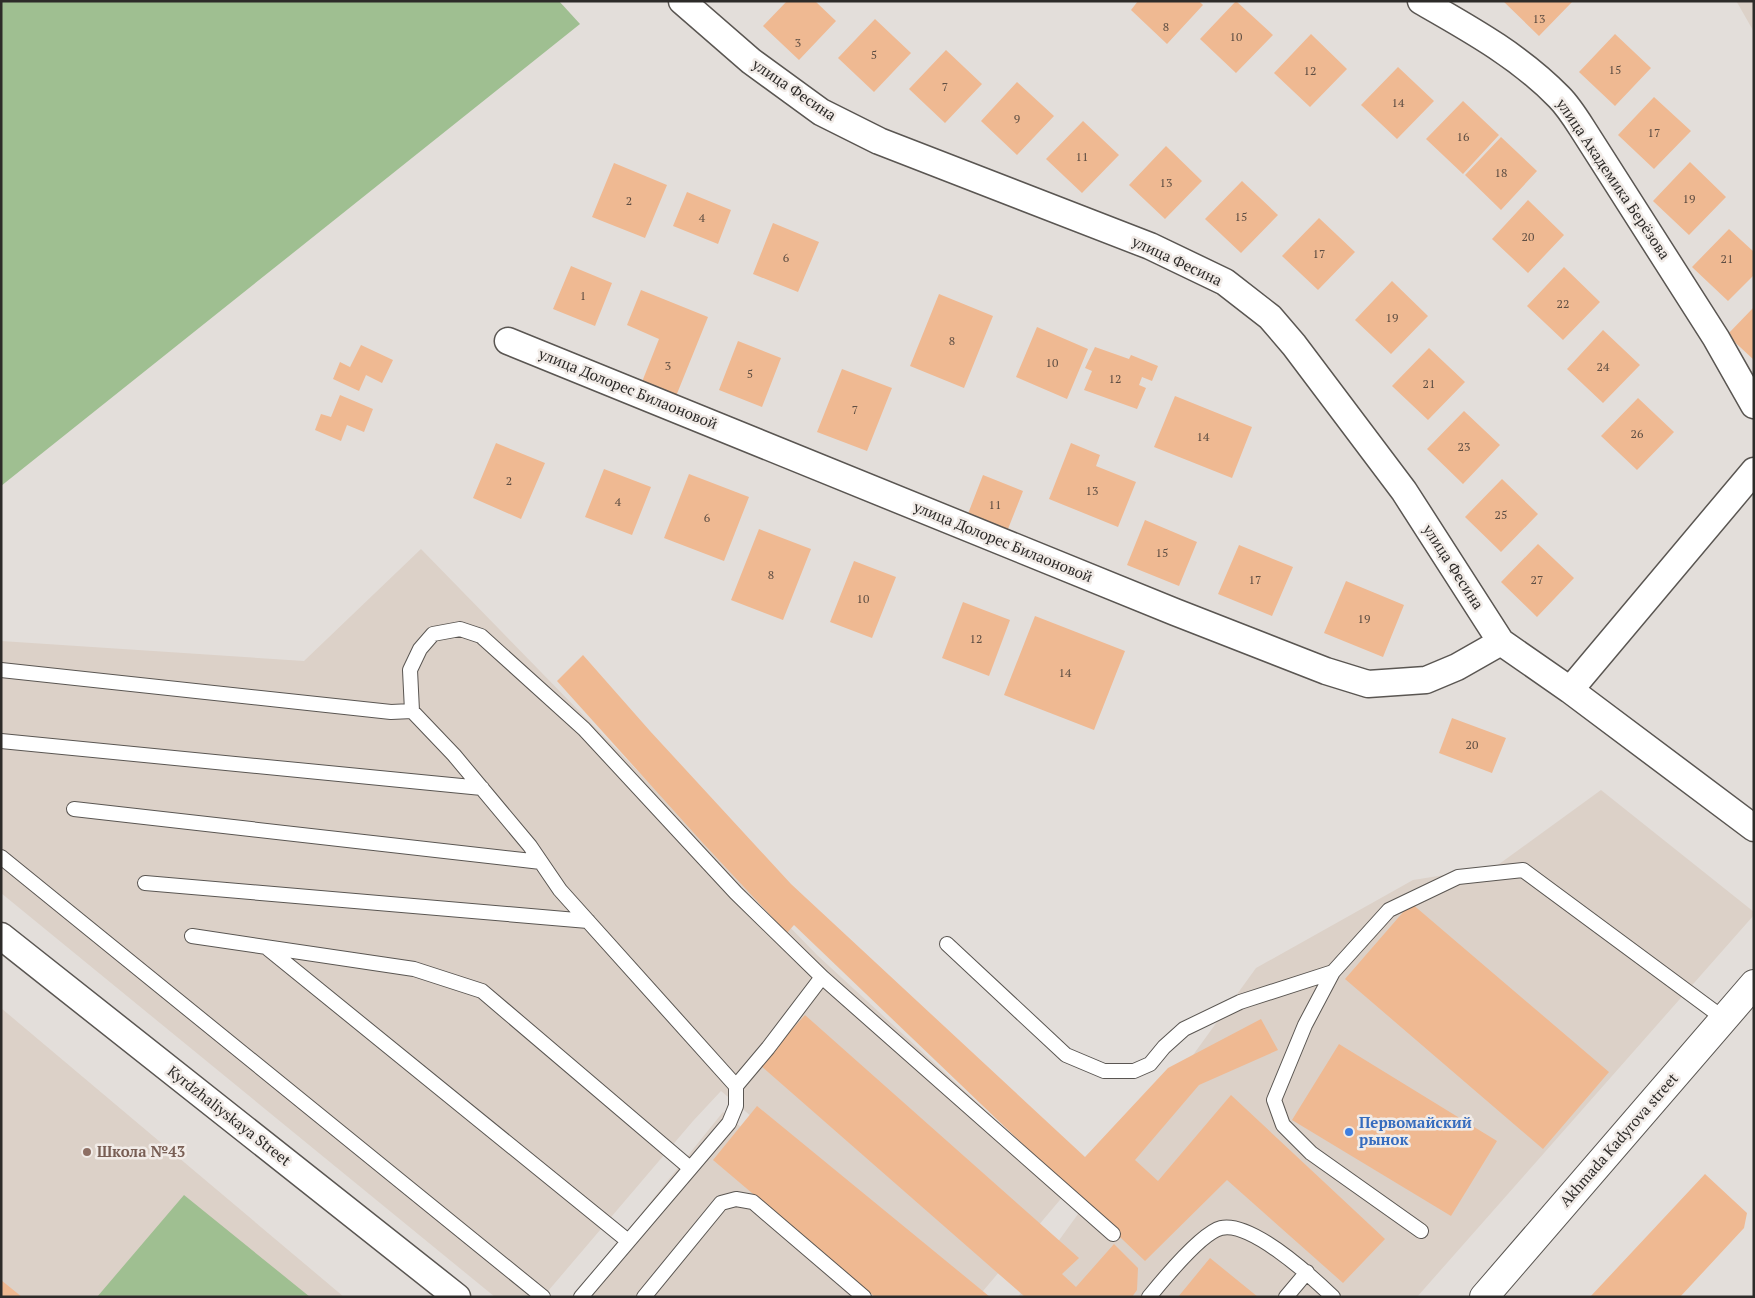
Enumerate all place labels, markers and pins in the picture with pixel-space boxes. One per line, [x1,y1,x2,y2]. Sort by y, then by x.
place label: Первомайский рынок [1359,1112,1472,1149]
marker: Первомайский рынок [1343,1126,1355,1138]
place label: Школа №43 [97,1141,185,1161]
marker: Школа №43 [81,1146,93,1158]

